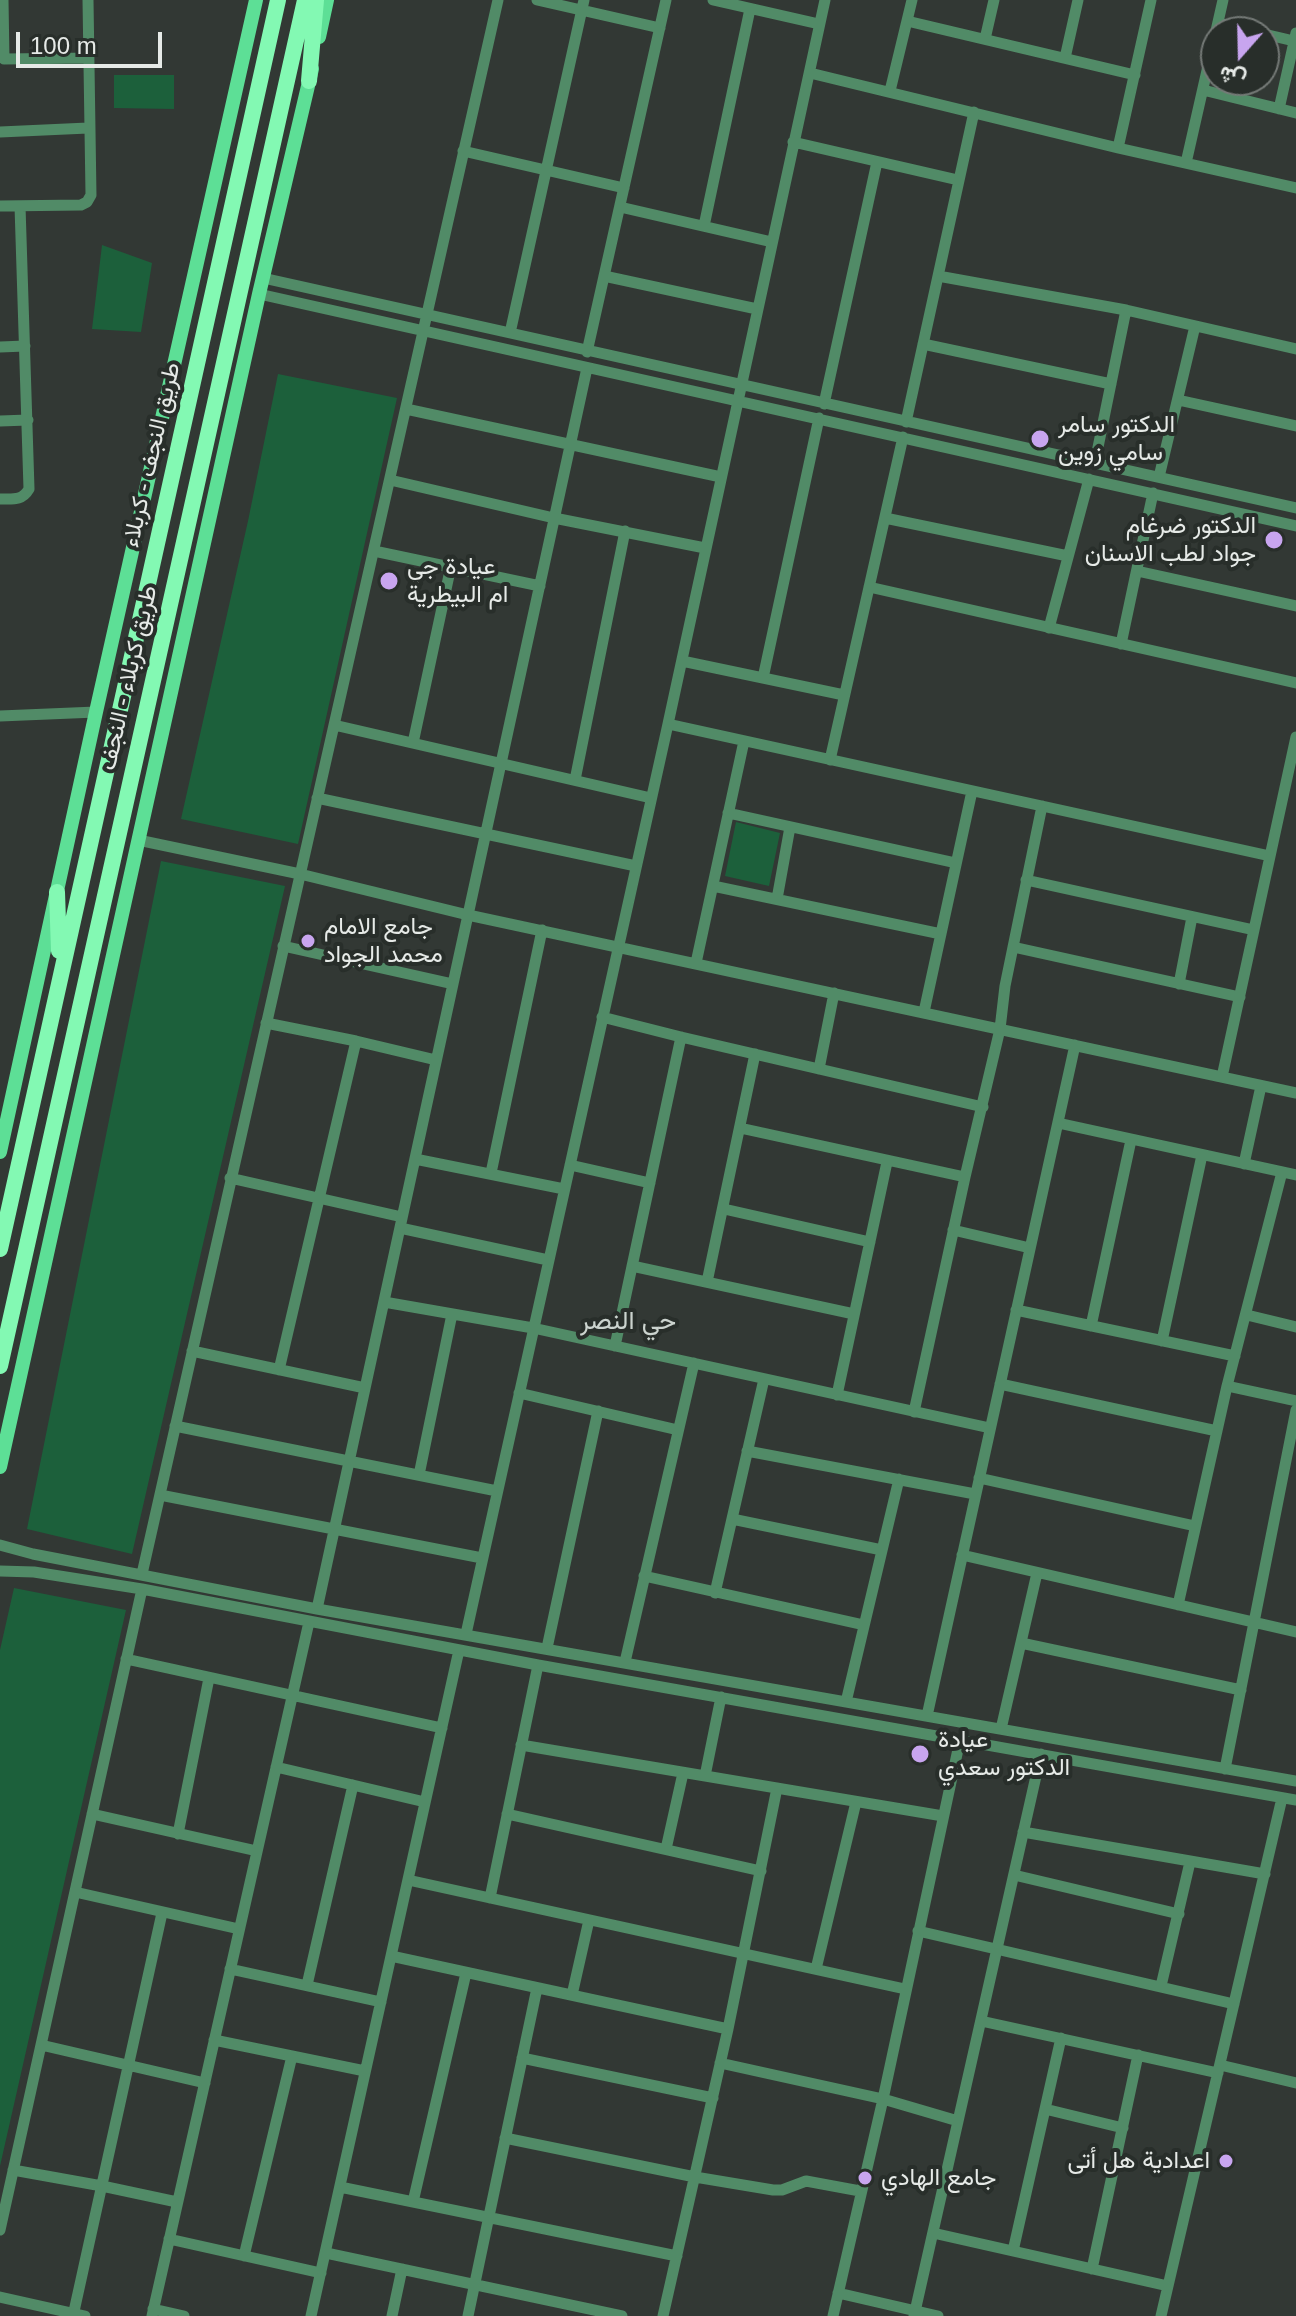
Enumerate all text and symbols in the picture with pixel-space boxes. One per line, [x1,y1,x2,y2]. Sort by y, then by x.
scale bar [20,16,166,66]
north arrow [1200,16,1280,96]
text: 100 m [30,32,97,59]
text: ش [1216,61,1249,93]
street label: طريق النجف - کربلاء [117,360,187,550]
place label: الدكتور سامر سامي زوين [1058,411,1175,467]
marker: الدكتور سامر سامي زوين [1029,428,1051,450]
place label: الدكتور ضرغام جواد لطب الاسنان [1085,512,1256,568]
marker: الدكتور ضرغام جواد لطب الاسنان [1263,529,1285,551]
place label: عيادة جي ام البيطرية [407,553,508,609]
marker: عيادة جي ام البيطرية [378,570,400,592]
street label: طريق کربلاء - النجف [94,583,164,773]
place label: جامع الامام محمد الجواد [324,913,443,969]
marker: جامع الامام محمد الجواد [299,932,317,950]
district label: حي النصر [580,1306,676,1338]
place label: عيادة الدكتور سعدي [938,1726,1070,1782]
marker: عيادة الدكتور سعدي [909,1743,931,1765]
place label: اعدادية هل أتى [1068,2147,1210,2175]
marker: اعدادية هل أتى [1217,2152,1235,2170]
place label: جامع الهادي [881,2164,996,2192]
marker: جامع الهادي [856,2169,874,2187]

